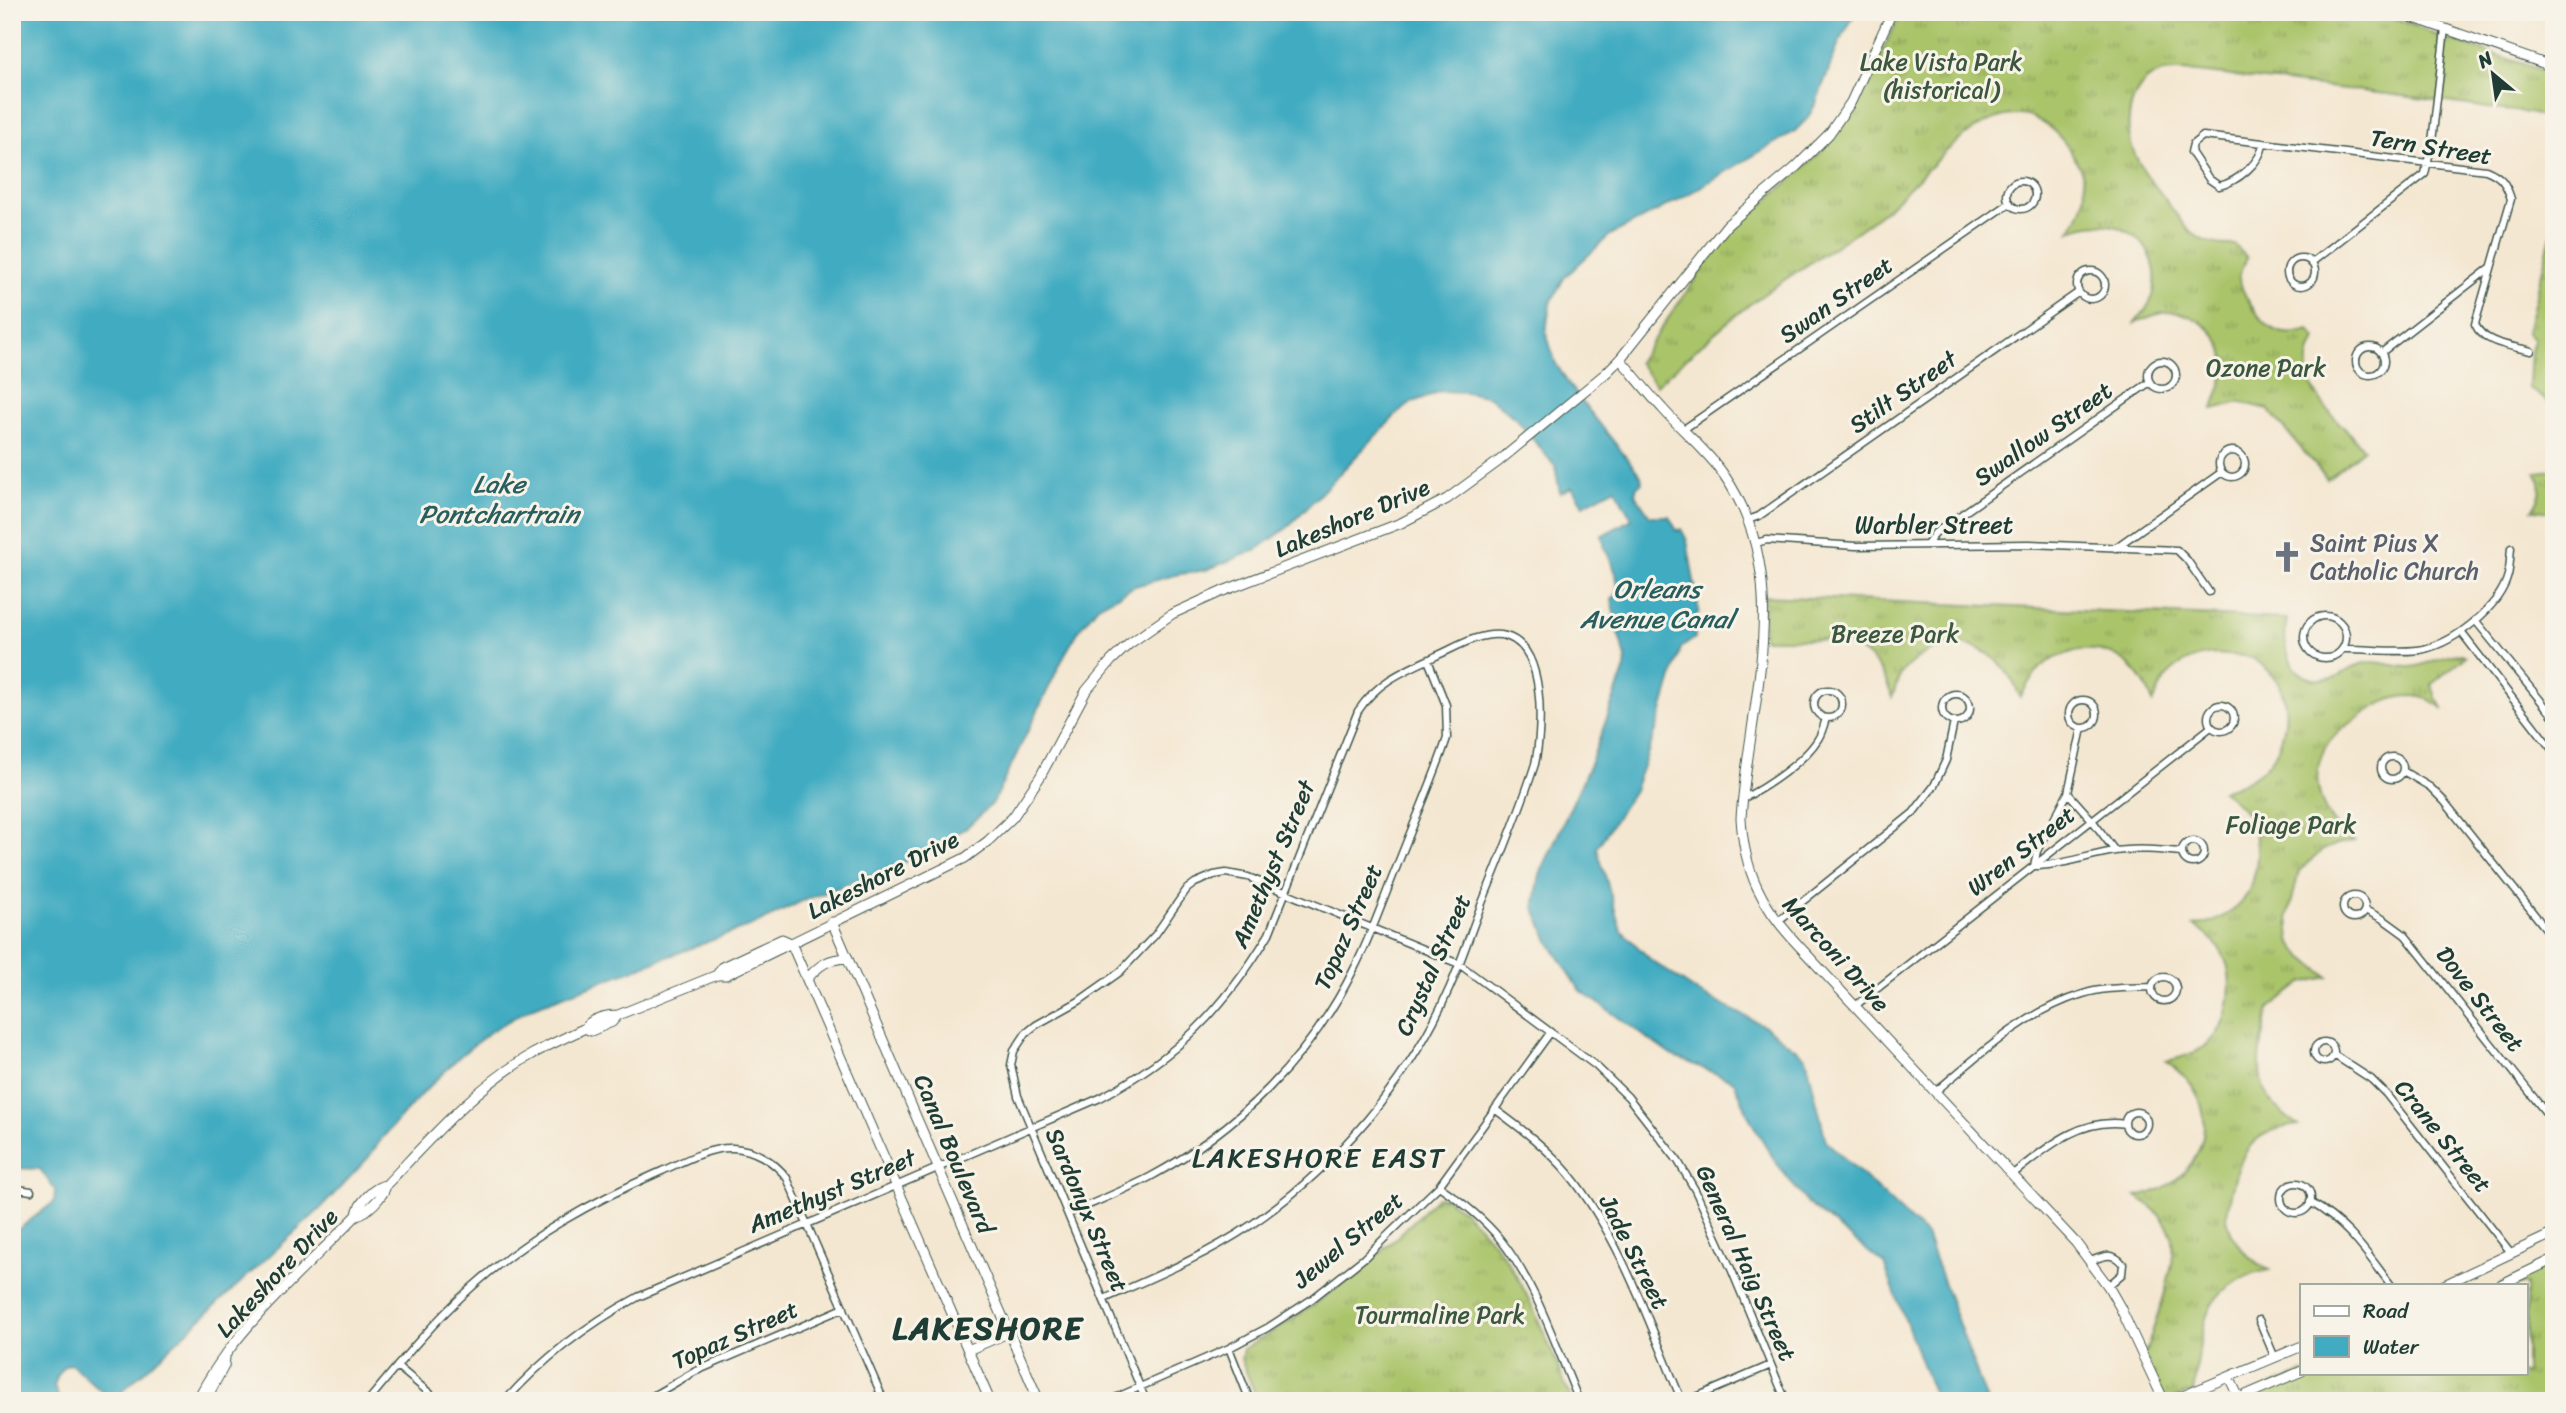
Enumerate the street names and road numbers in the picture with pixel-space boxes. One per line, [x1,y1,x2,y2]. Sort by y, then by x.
street label: Tern Street [2367,117,2495,177]
street label: Swan Street [1770,245,1902,355]
street label: Stilt Street [1840,338,1967,445]
street label: Swallow Street [1965,370,2121,498]
street label: Lakeshore Drive [1268,466,1437,570]
street label: Warbler Street [1855,504,2013,546]
street label: Amethyst Street [1218,772,1328,955]
street label: Wren Street [1957,795,2085,907]
street label: Lakeshore Drive [800,818,967,931]
street label: Topaz Street [1301,857,1395,997]
street label: Marconi Drive [1772,886,1900,1022]
street label: Crystal Street [1383,887,1483,1043]
street label: Dove Street [2425,936,2535,1062]
street label: Canal Boulevard [901,1068,1007,1242]
street label: Crane Street [2383,1069,2503,1203]
street label: Sardonyx Street [1033,1121,1141,1299]
street label: Amethyst Street [741,1136,924,1246]
street label: General Haig Street [1684,1158,1808,1368]
street label: Jewel Street [1282,1181,1413,1300]
street label: Jade Street [1587,1186,1681,1317]
street label: Lakeshore Drive [205,1198,349,1348]
street label: Topaz Street [665,1288,805,1382]

